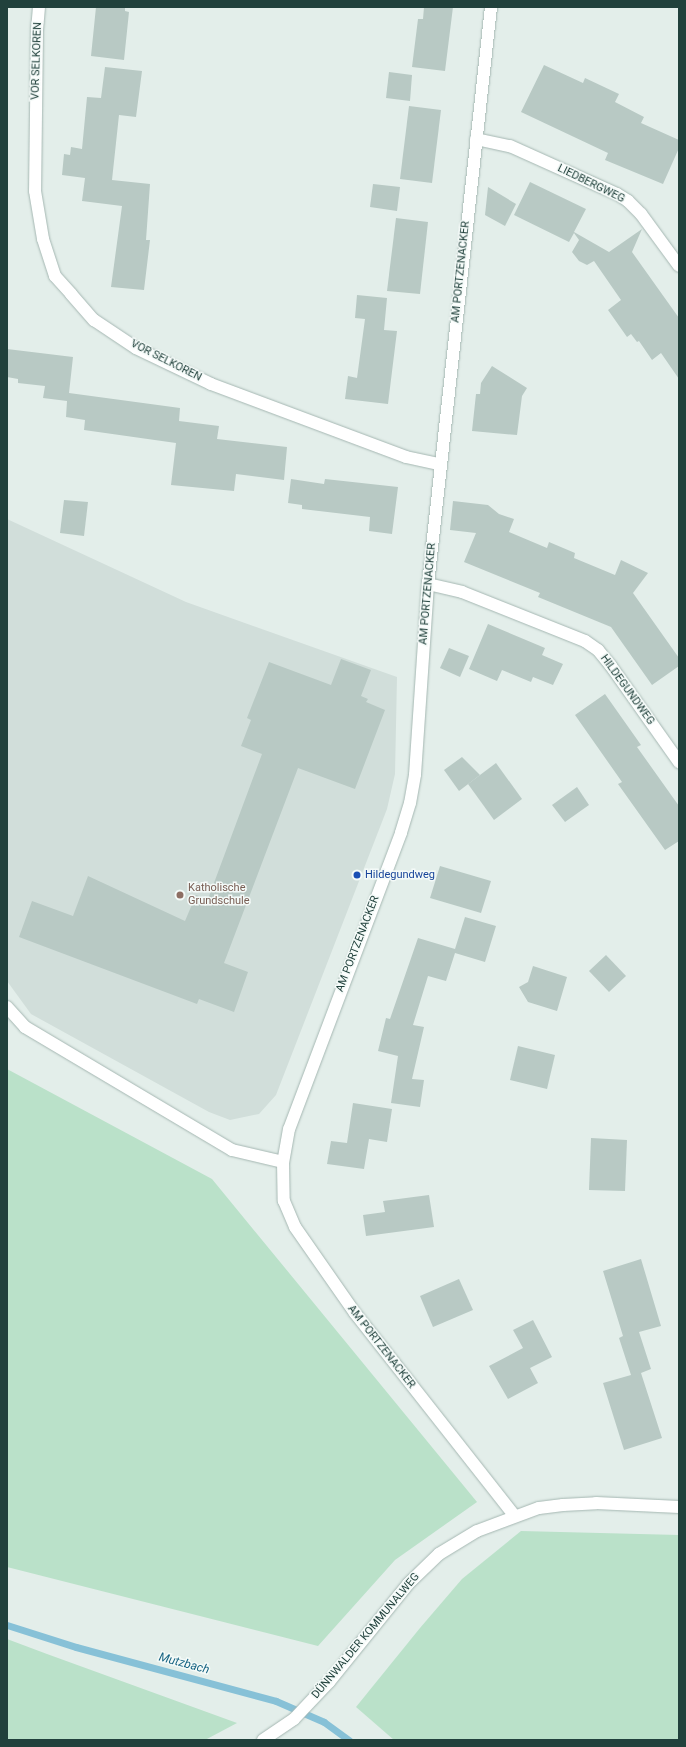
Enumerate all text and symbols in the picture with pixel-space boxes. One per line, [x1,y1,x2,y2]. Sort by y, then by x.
street label: VOR SELKOREN [29,22,45,100]
street label: LIEDBERGWEG [555,162,627,206]
street label: AM PORTZENACKER [449,221,473,323]
street label: VOR SELKOREN [128,337,204,385]
street label: AM PORTZENACKER [417,543,439,645]
street label: HILDEGUNDWEG [597,652,657,728]
place label: Hildegundweg [365,868,435,882]
marker: Hildegundweg [352,870,362,880]
place label: Katholische Grundschule [188,882,250,908]
marker: Katholische Grundschule [175,890,185,900]
street label: AM PORTZENACKER [334,894,382,994]
street label: AM PORTZENACKER [344,1303,418,1391]
street label: DÜNNWALDER KOMMUNALWEG [309,1570,423,1702]
water label: Mutzbach [157,1650,211,1678]

